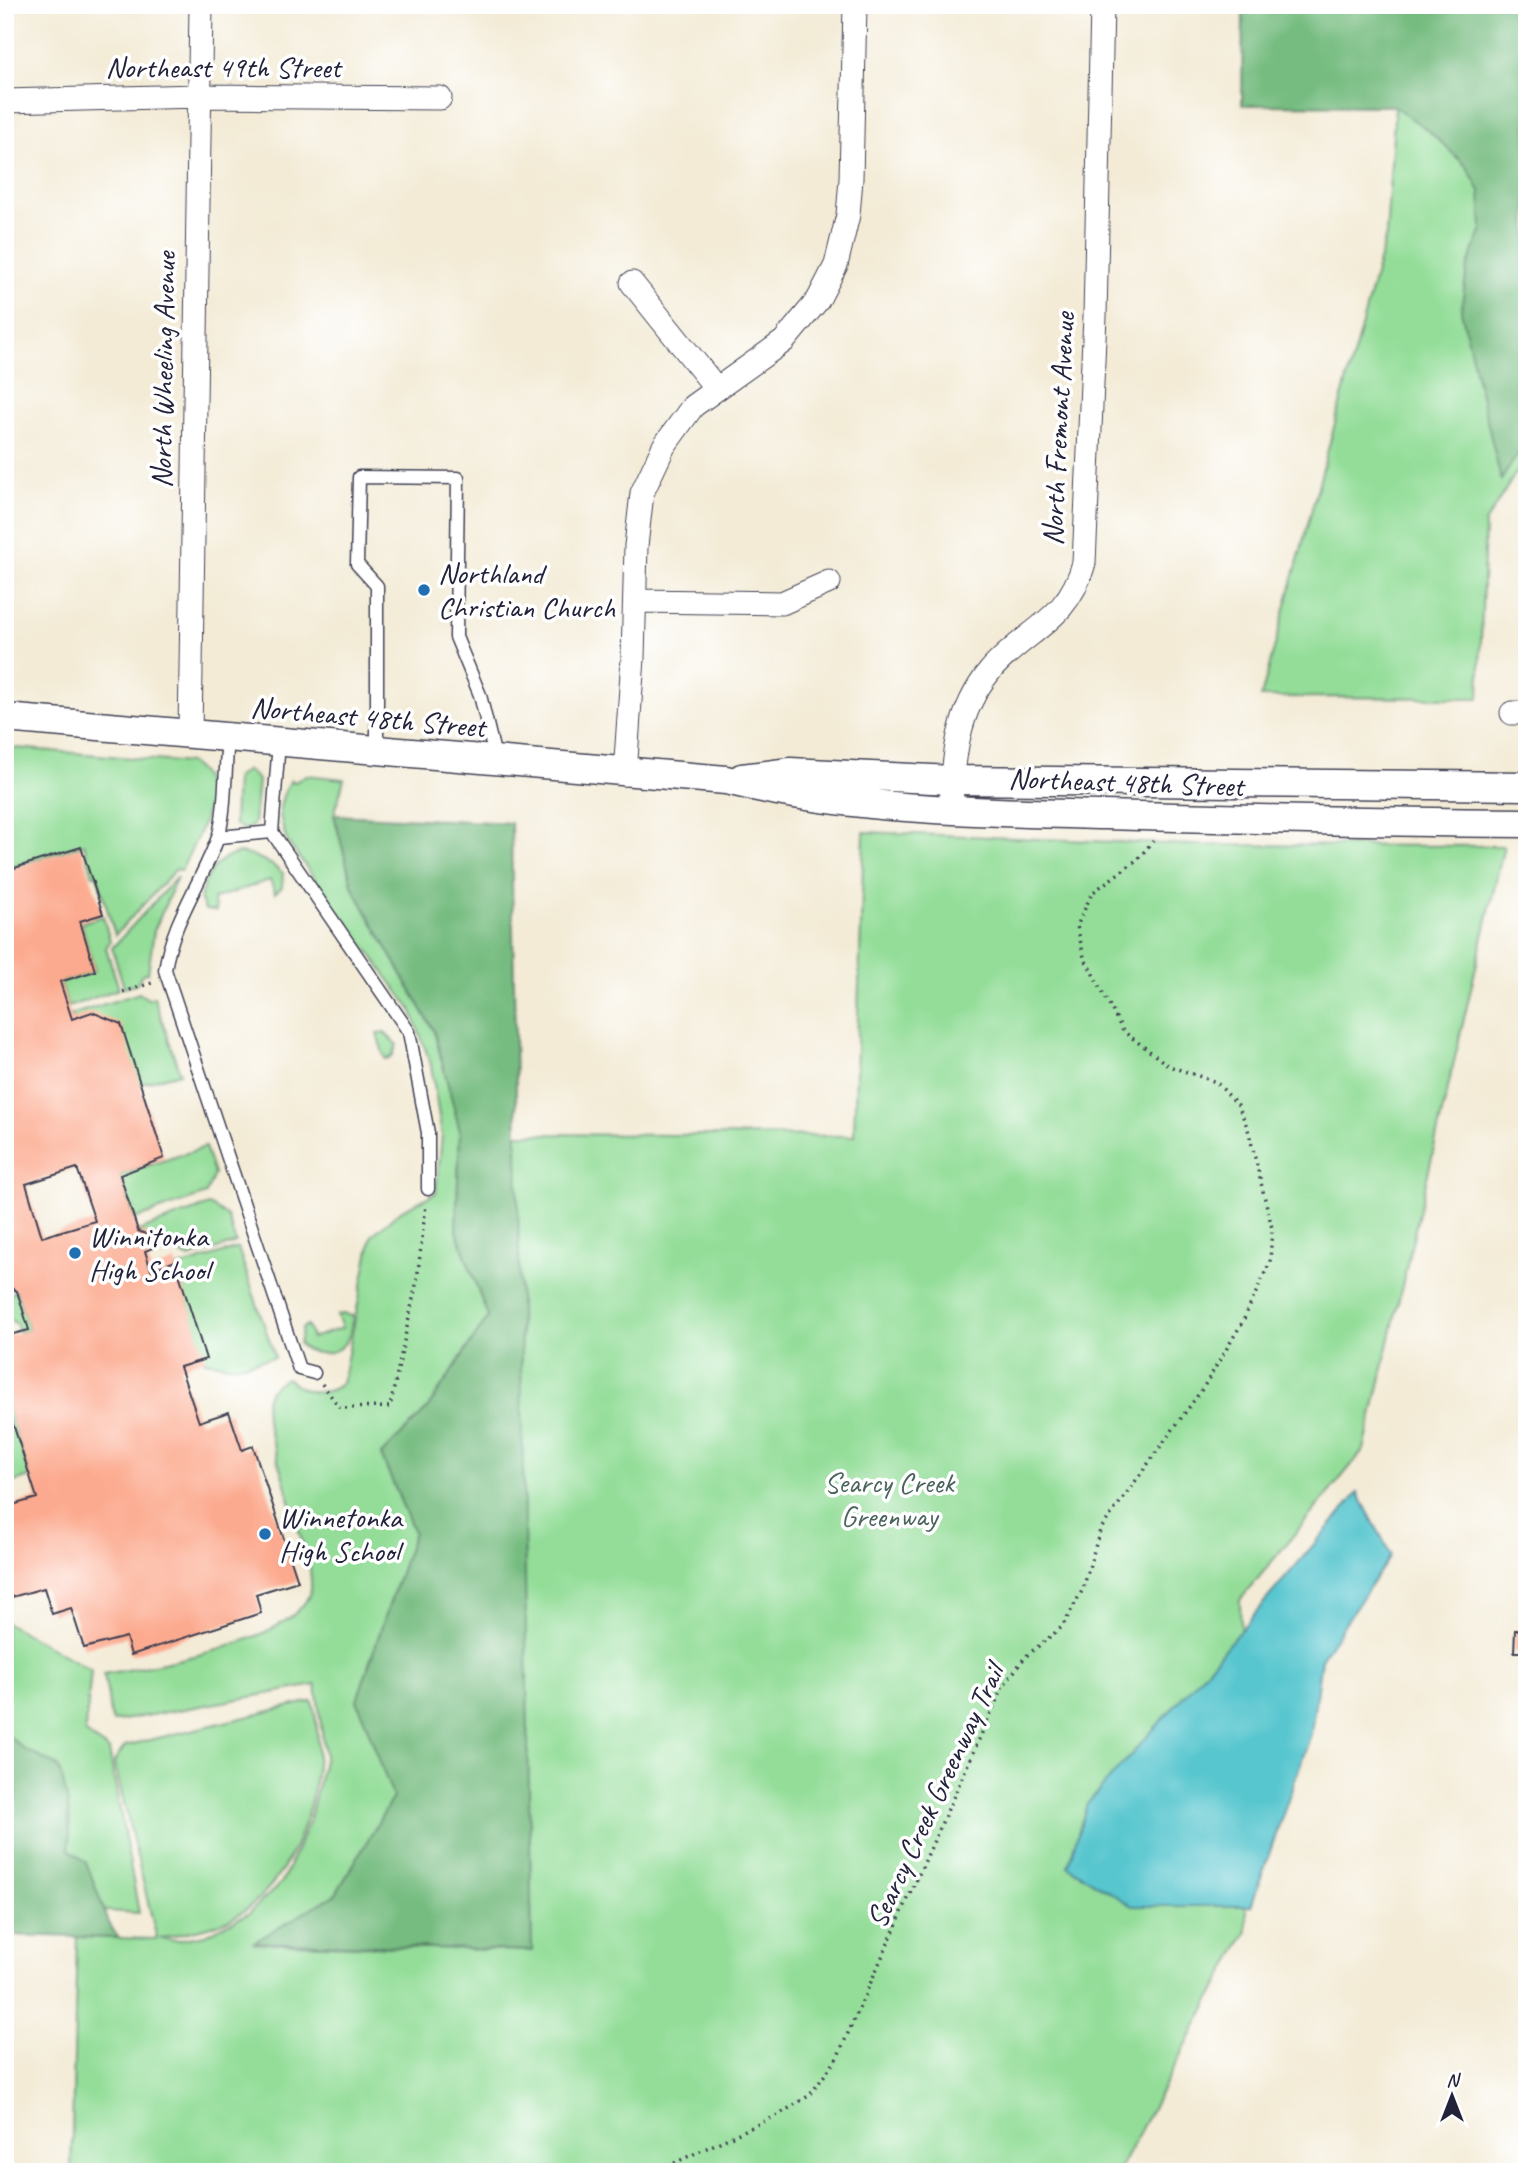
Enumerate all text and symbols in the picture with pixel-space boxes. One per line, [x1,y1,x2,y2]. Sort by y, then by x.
street label: Northeast 49th Street [106,48,344,86]
street label: North Wheeling Avenue [142,249,184,489]
street label: North Fremont Avenue [1033,309,1083,546]
place label: Northland Christian Church [438,554,616,626]
marker: Northland Christian Church [416,582,432,598]
street label: Northeast 48th Street [249,688,490,746]
street label: Northeast 48th Street [1008,759,1247,805]
place label: Winnitonka High School [89,1217,214,1289]
marker: Winnitonka High School [67,1245,83,1261]
park label: Searcy Creek Greenway [824,1463,956,1535]
place label: Winnetonka High School [279,1498,404,1570]
marker: Winnetonka High School [257,1526,273,1542]
street label: Searcy Creek Greenway Trail [857,1654,1015,1934]
north arrow [1416,2062,1486,2132]
text: N [1446,2068,1461,2092]

